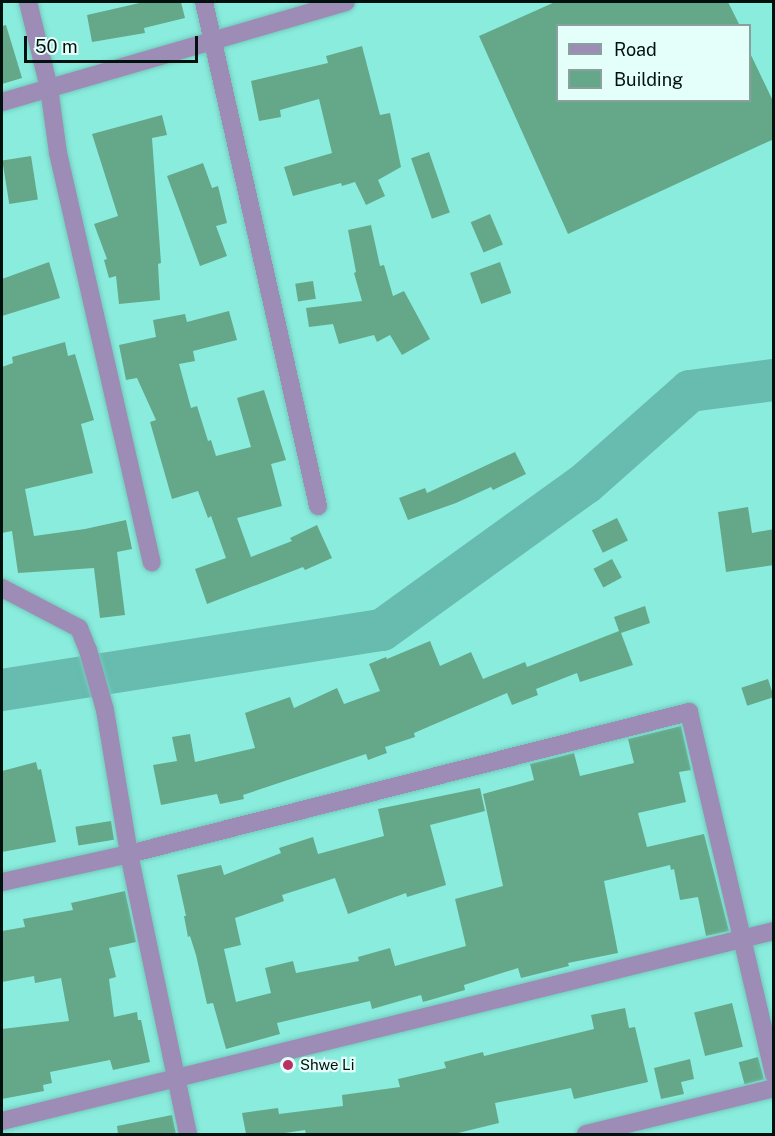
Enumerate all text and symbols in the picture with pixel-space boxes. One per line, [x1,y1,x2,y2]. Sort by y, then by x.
scale bar [27,24,201,62]
legend [556,24,751,102]
text: 50 m [35,36,78,57]
text: Road [614,39,657,60]
text: Building [614,69,683,90]
place label: Shwe Li [300,1056,355,1074]
marker: Shwe Li [281,1058,295,1072]

